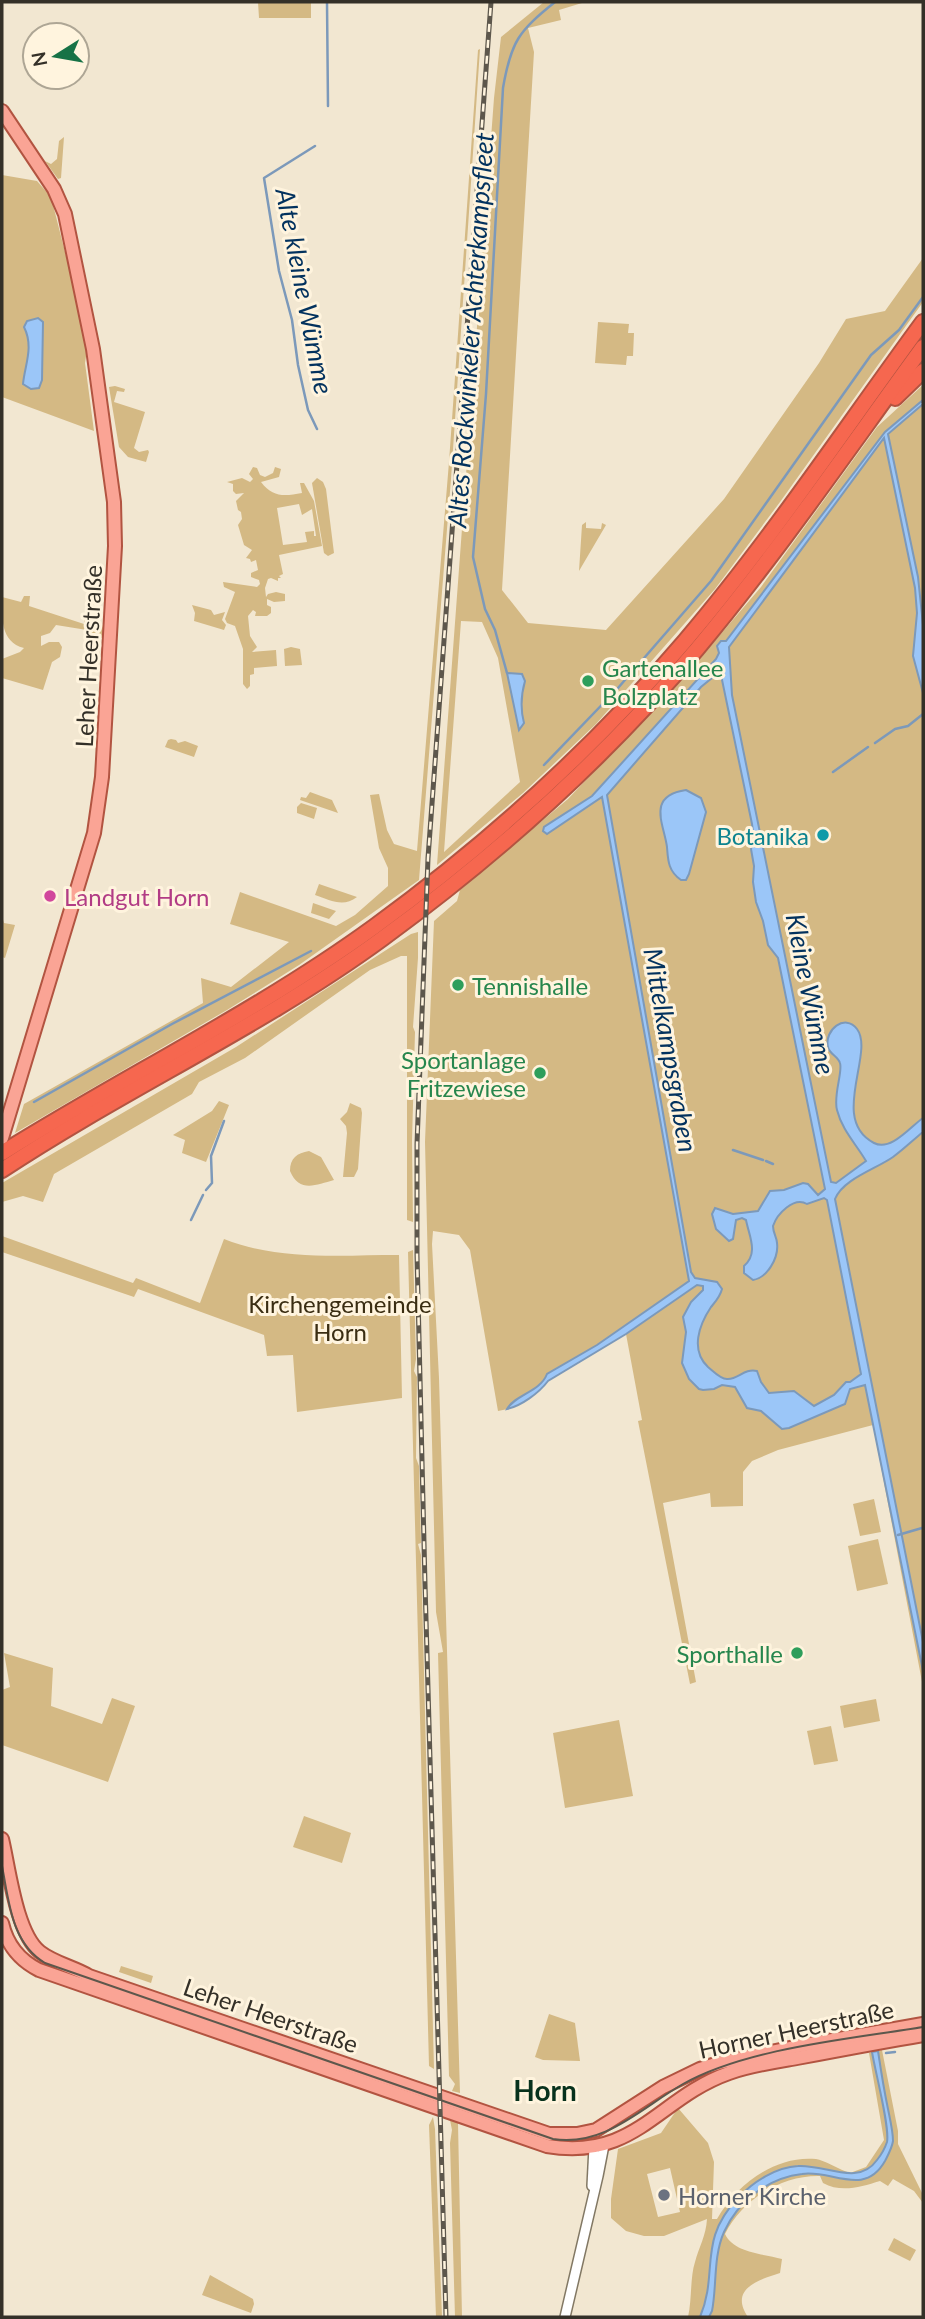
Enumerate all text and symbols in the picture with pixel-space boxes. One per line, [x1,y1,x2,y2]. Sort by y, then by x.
north arrow [21,21,91,91]
text: N [26,50,52,69]
water label: Altes Rockwinkeler Achterkampsfleet [440,131,500,530]
water label: Alte kleine Wümme [269,184,341,397]
street label: Leher Heerstraße [69,564,107,748]
place label: Gartenallee Bolzplatz [602,653,723,710]
marker: Gartenallee Bolzplatz [580,673,596,689]
place label: Botanika [716,821,809,850]
marker: Botanika [815,827,831,843]
place label: Landgut Horn [64,882,209,911]
marker: Landgut Horn [42,888,58,904]
water label: Kleine Wümme [780,911,842,1077]
water label: Mittelkampsgraben [637,945,705,1155]
place label: Tennishalle [472,971,588,1000]
marker: Tennishalle [450,977,466,993]
place label: Sportanlage Fritzewiese [401,1045,526,1102]
marker: Sportanlage Fritzewiese [532,1065,548,1081]
park label: Kirchengemeinde Horn [248,1289,432,1346]
place label: Sporthalle [677,1639,783,1668]
marker: Sporthalle [789,1645,805,1661]
street label: Leher Heerstraße [180,1972,362,2058]
street label: Horner Heerstraße [696,1994,896,2064]
district label: Horn [513,2073,577,2107]
place label: Horner Kirche [678,2181,826,2210]
marker: Horner Kirche [656,2187,672,2203]

